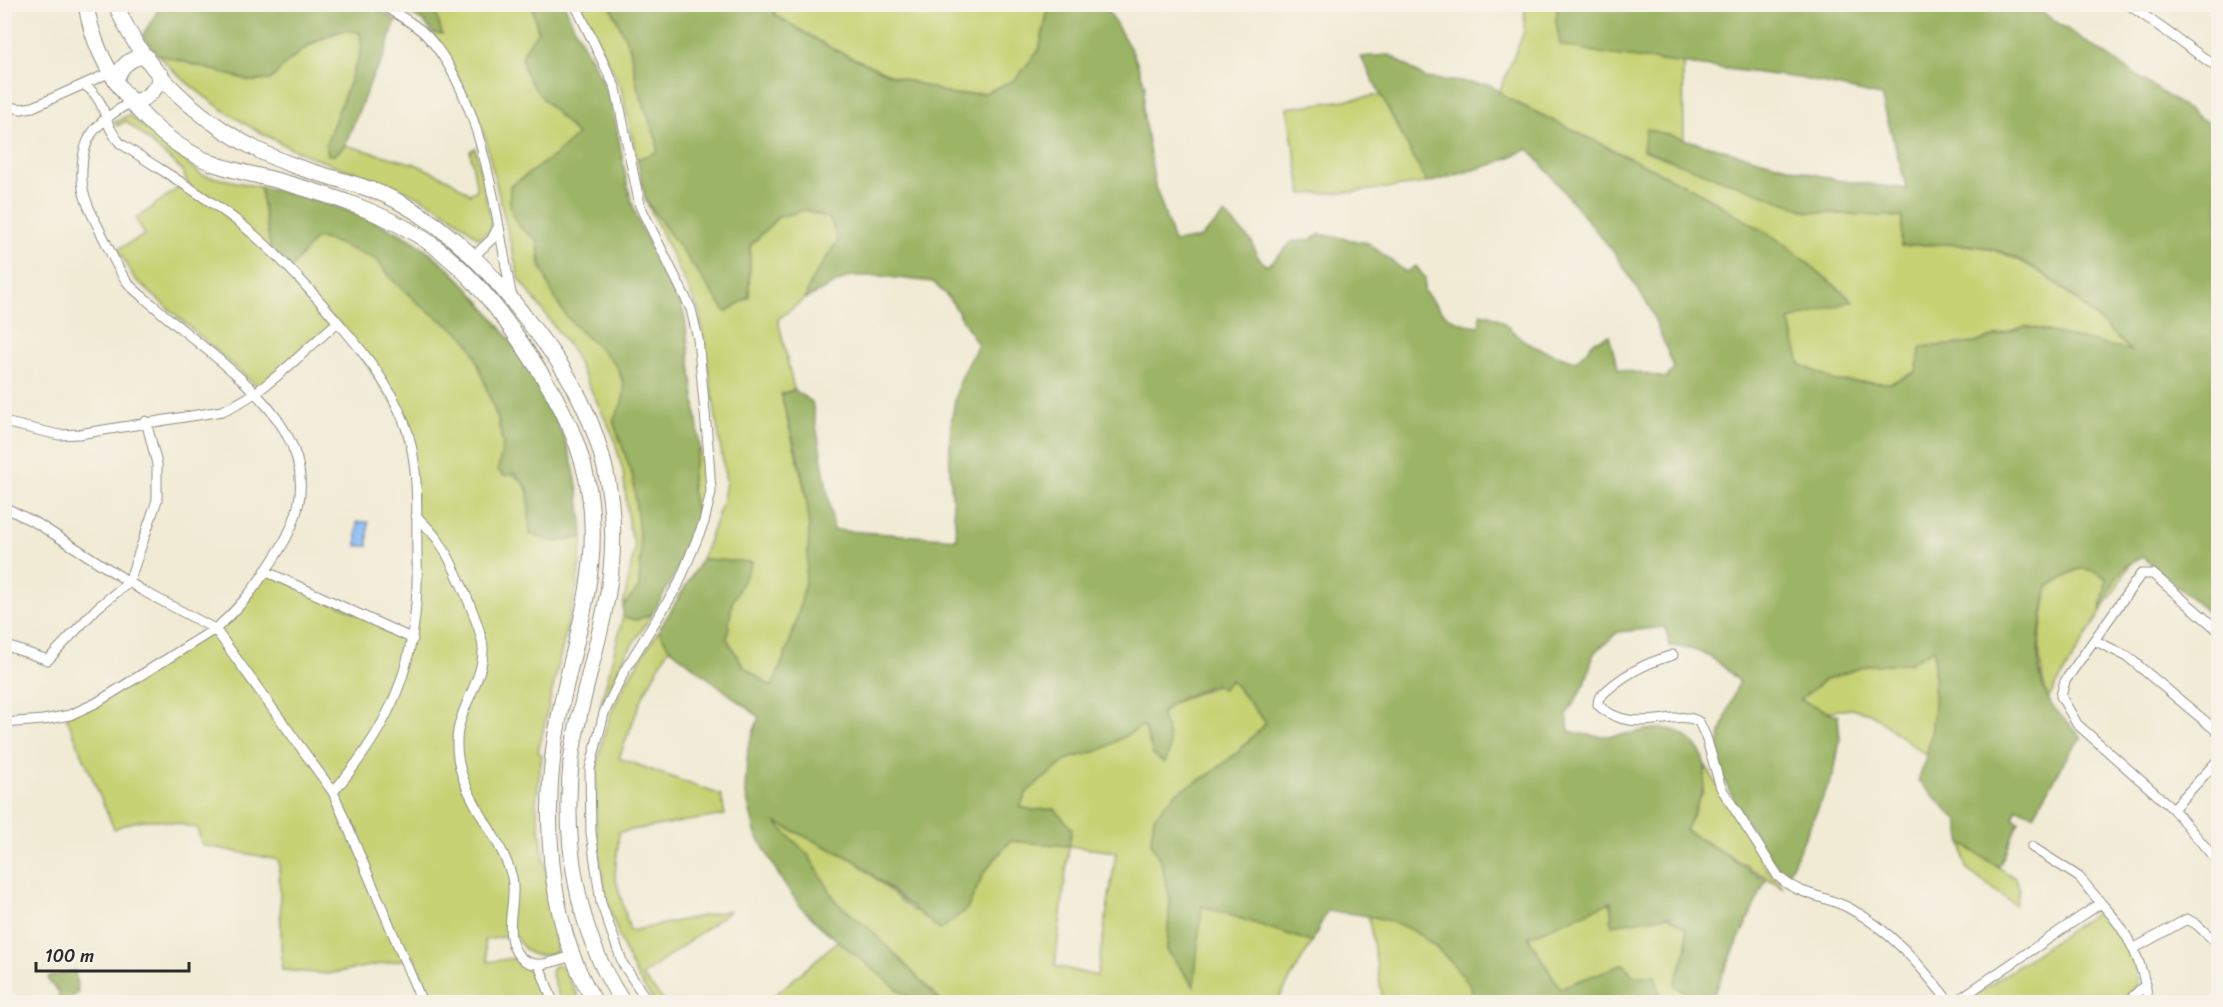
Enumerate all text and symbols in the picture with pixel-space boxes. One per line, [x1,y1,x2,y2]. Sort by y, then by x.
scale bar [36,935,189,973]
text: 100 m [45,940,94,972]

